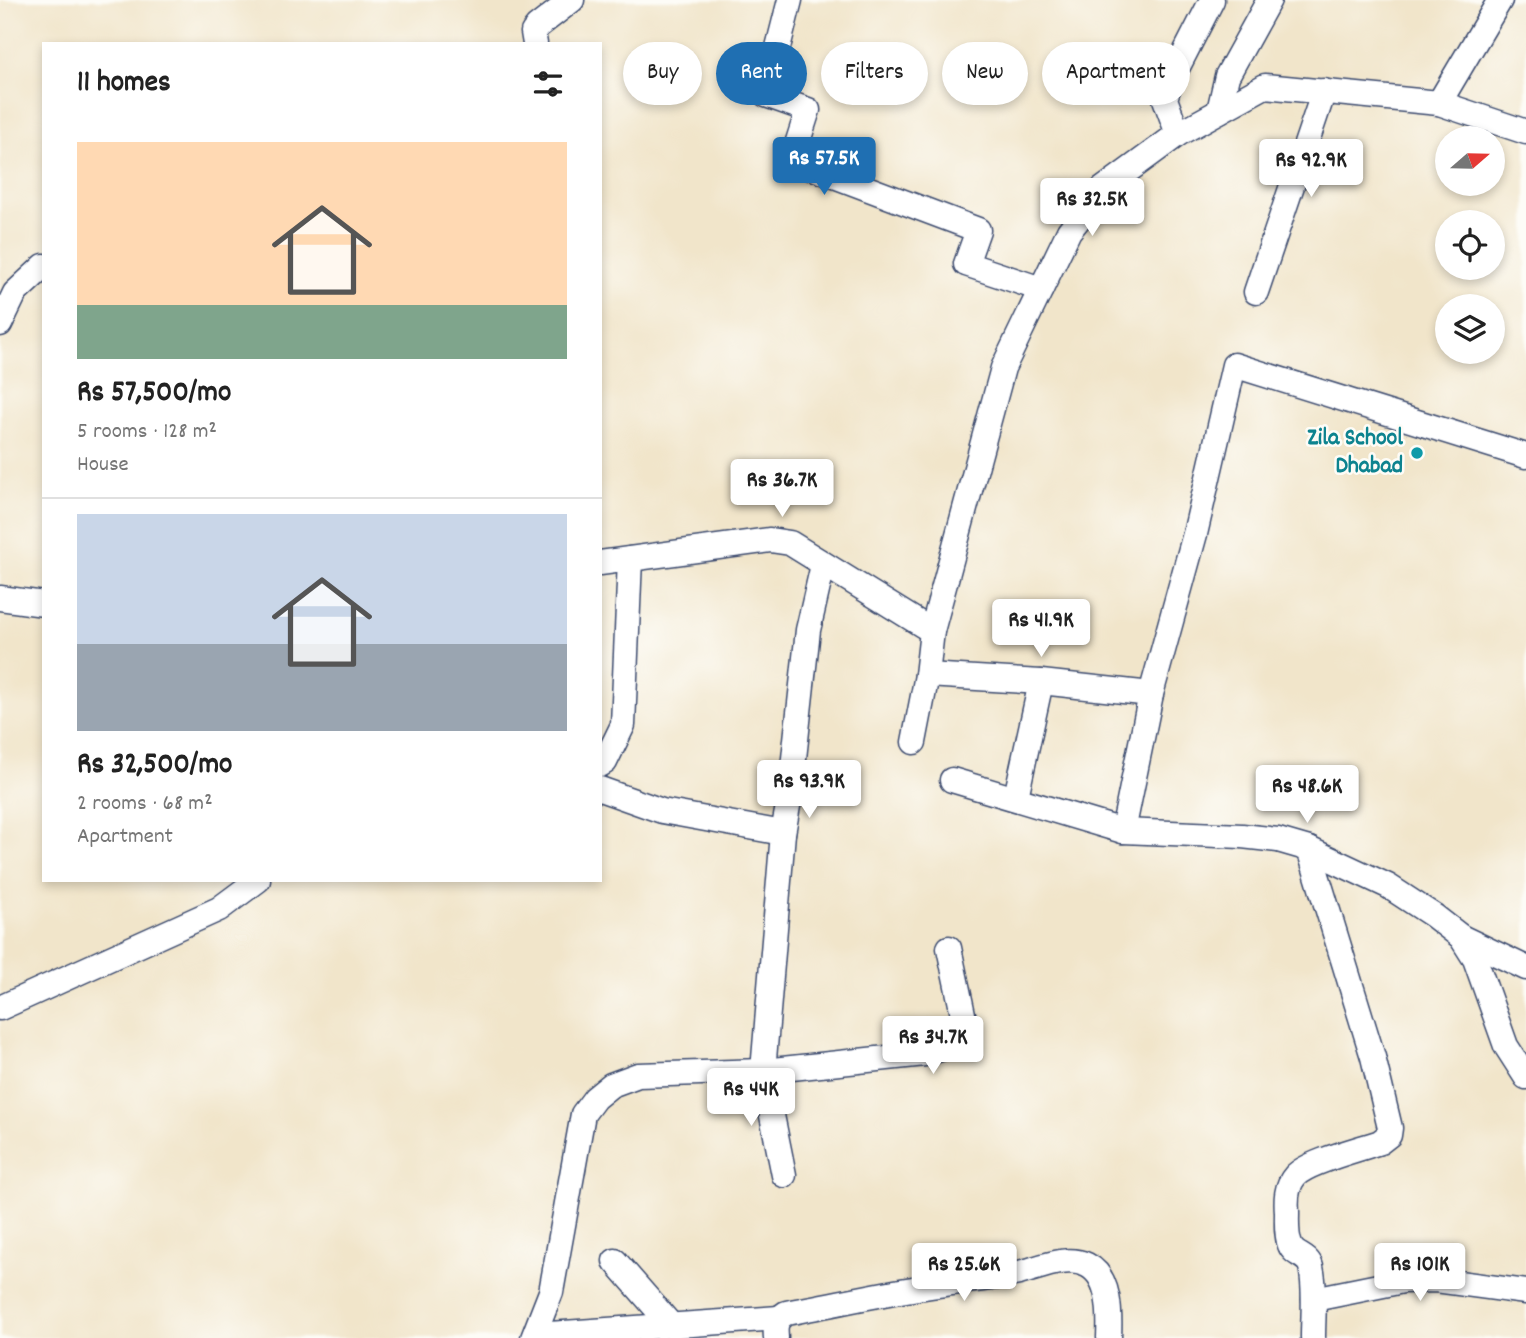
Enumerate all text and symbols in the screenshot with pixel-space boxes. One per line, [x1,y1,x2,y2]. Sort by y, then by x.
chip: Buy [623,42,702,105]
chip: Rent [716,42,807,105]
chip: Filters [821,42,928,105]
chip: New [942,42,1028,105]
chip: Apartment [1042,42,1190,105]
text: 11 homes [77,63,171,106]
icon: filters [529,65,567,103]
north arrow [1435,126,1505,196]
map controls [1435,126,1505,364]
pin: Rs 57.5K [752,138,896,197]
pin: Rs 92.9K [1239,140,1383,199]
text: Rs 57.5K [789,143,859,176]
text: Rs 92.9K [1275,145,1347,178]
pin: Rs 32.5K [1020,178,1164,238]
text: Rs 32.5K [1056,184,1128,217]
icon: home [259,187,385,313]
button: locate [1435,210,1505,280]
button: layers [1435,294,1505,364]
text: Rs 57,500/mo [77,373,231,416]
text: 5 rooms · 128 m² [77,416,217,449]
place label: Zila School Dhabad [1307,422,1403,484]
marker: Zila School Dhabad [1409,445,1425,461]
text: House [77,449,129,482]
pin: Rs 36.7K [710,460,854,519]
text: Rs 36.7K [747,465,817,498]
icon: home [259,559,385,685]
pin: Rs 41.9K [969,600,1113,659]
text: Rs 41.9K [1008,605,1074,638]
text: Rs 32,500/mo [77,745,232,788]
pin: Rs 93.9K [737,760,881,820]
text: Rs 93.9K [773,766,845,799]
pin: Rs 48.6K [1235,766,1379,825]
text: Rs 48.6K [1272,771,1342,804]
text: 2 rooms · 68 m² [77,788,213,821]
text: Apartment [77,821,173,854]
pin: Rs 34.7K [861,1016,1005,1076]
text: Rs 34.7K [898,1022,968,1055]
pin: Rs 44K [694,1068,808,1128]
text: Rs 44K [723,1074,779,1107]
pin: Rs 25.6K [892,1244,1036,1303]
pin: Rs 101K [1355,1244,1485,1303]
text: Rs 25.6K [928,1249,1000,1282]
text: Rs 101K [1390,1249,1450,1282]

